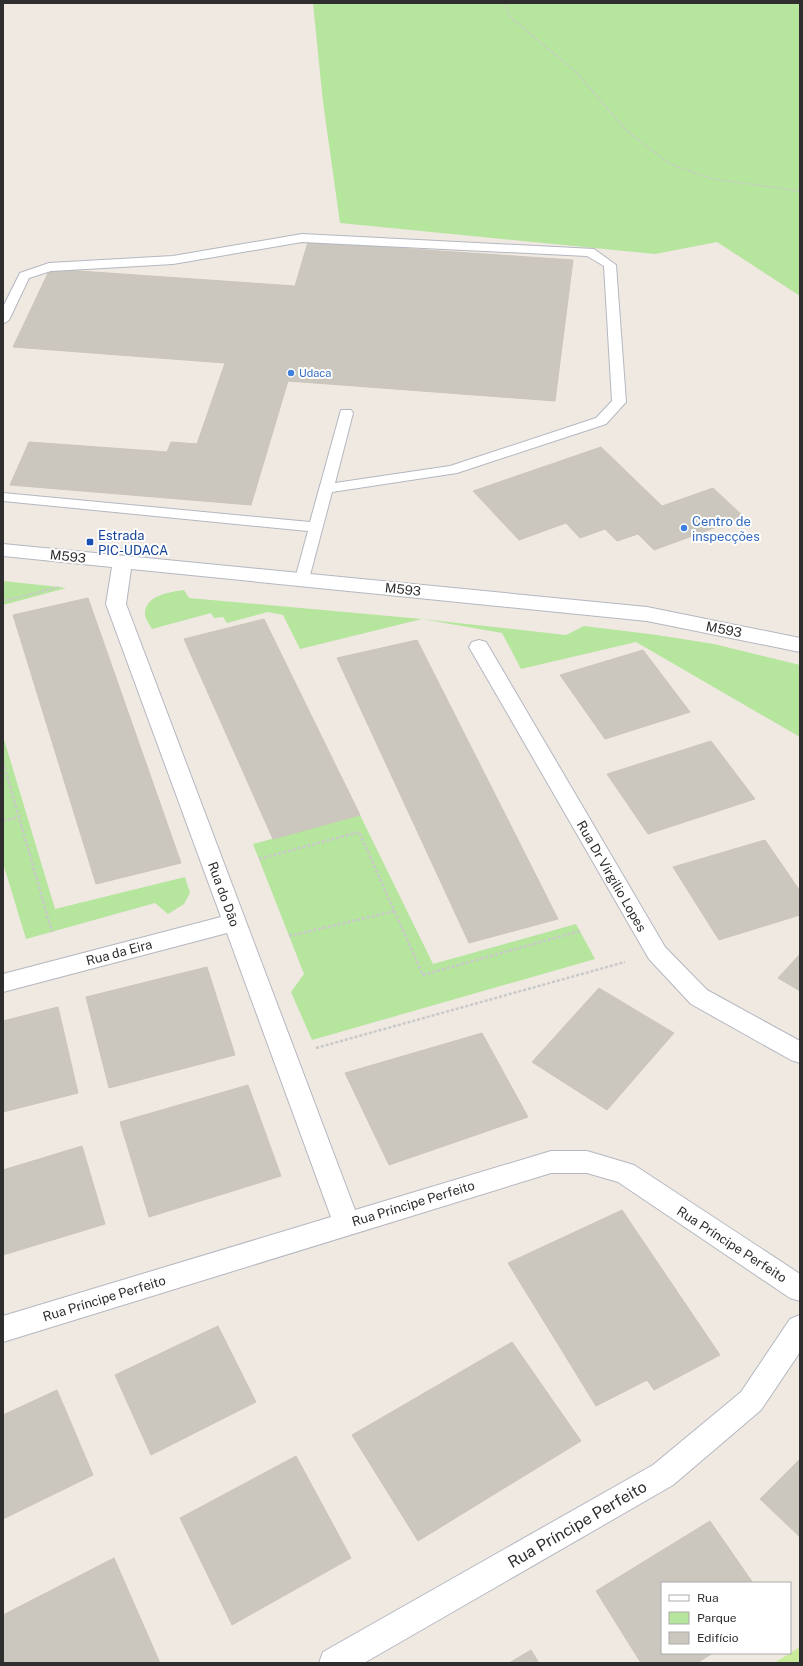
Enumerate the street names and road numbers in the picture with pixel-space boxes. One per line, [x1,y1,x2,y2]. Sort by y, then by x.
street label: M593 [49,547,87,566]
street label: M593 [384,580,422,599]
street label: M593 [705,619,743,640]
street label: Rua Dr Virgilio Lopes [574,818,649,934]
street label: Rua do Dão [205,860,242,929]
street label: Rua da Eira [84,936,154,968]
street label: Rua Príncipe Perfeito [350,1178,476,1229]
street label: Rua Príncipe Perfeito [674,1203,789,1285]
street label: Rua Príncipe Perfeito [41,1273,167,1324]
street label: Rua Príncipe Perfeito [504,1477,650,1572]

